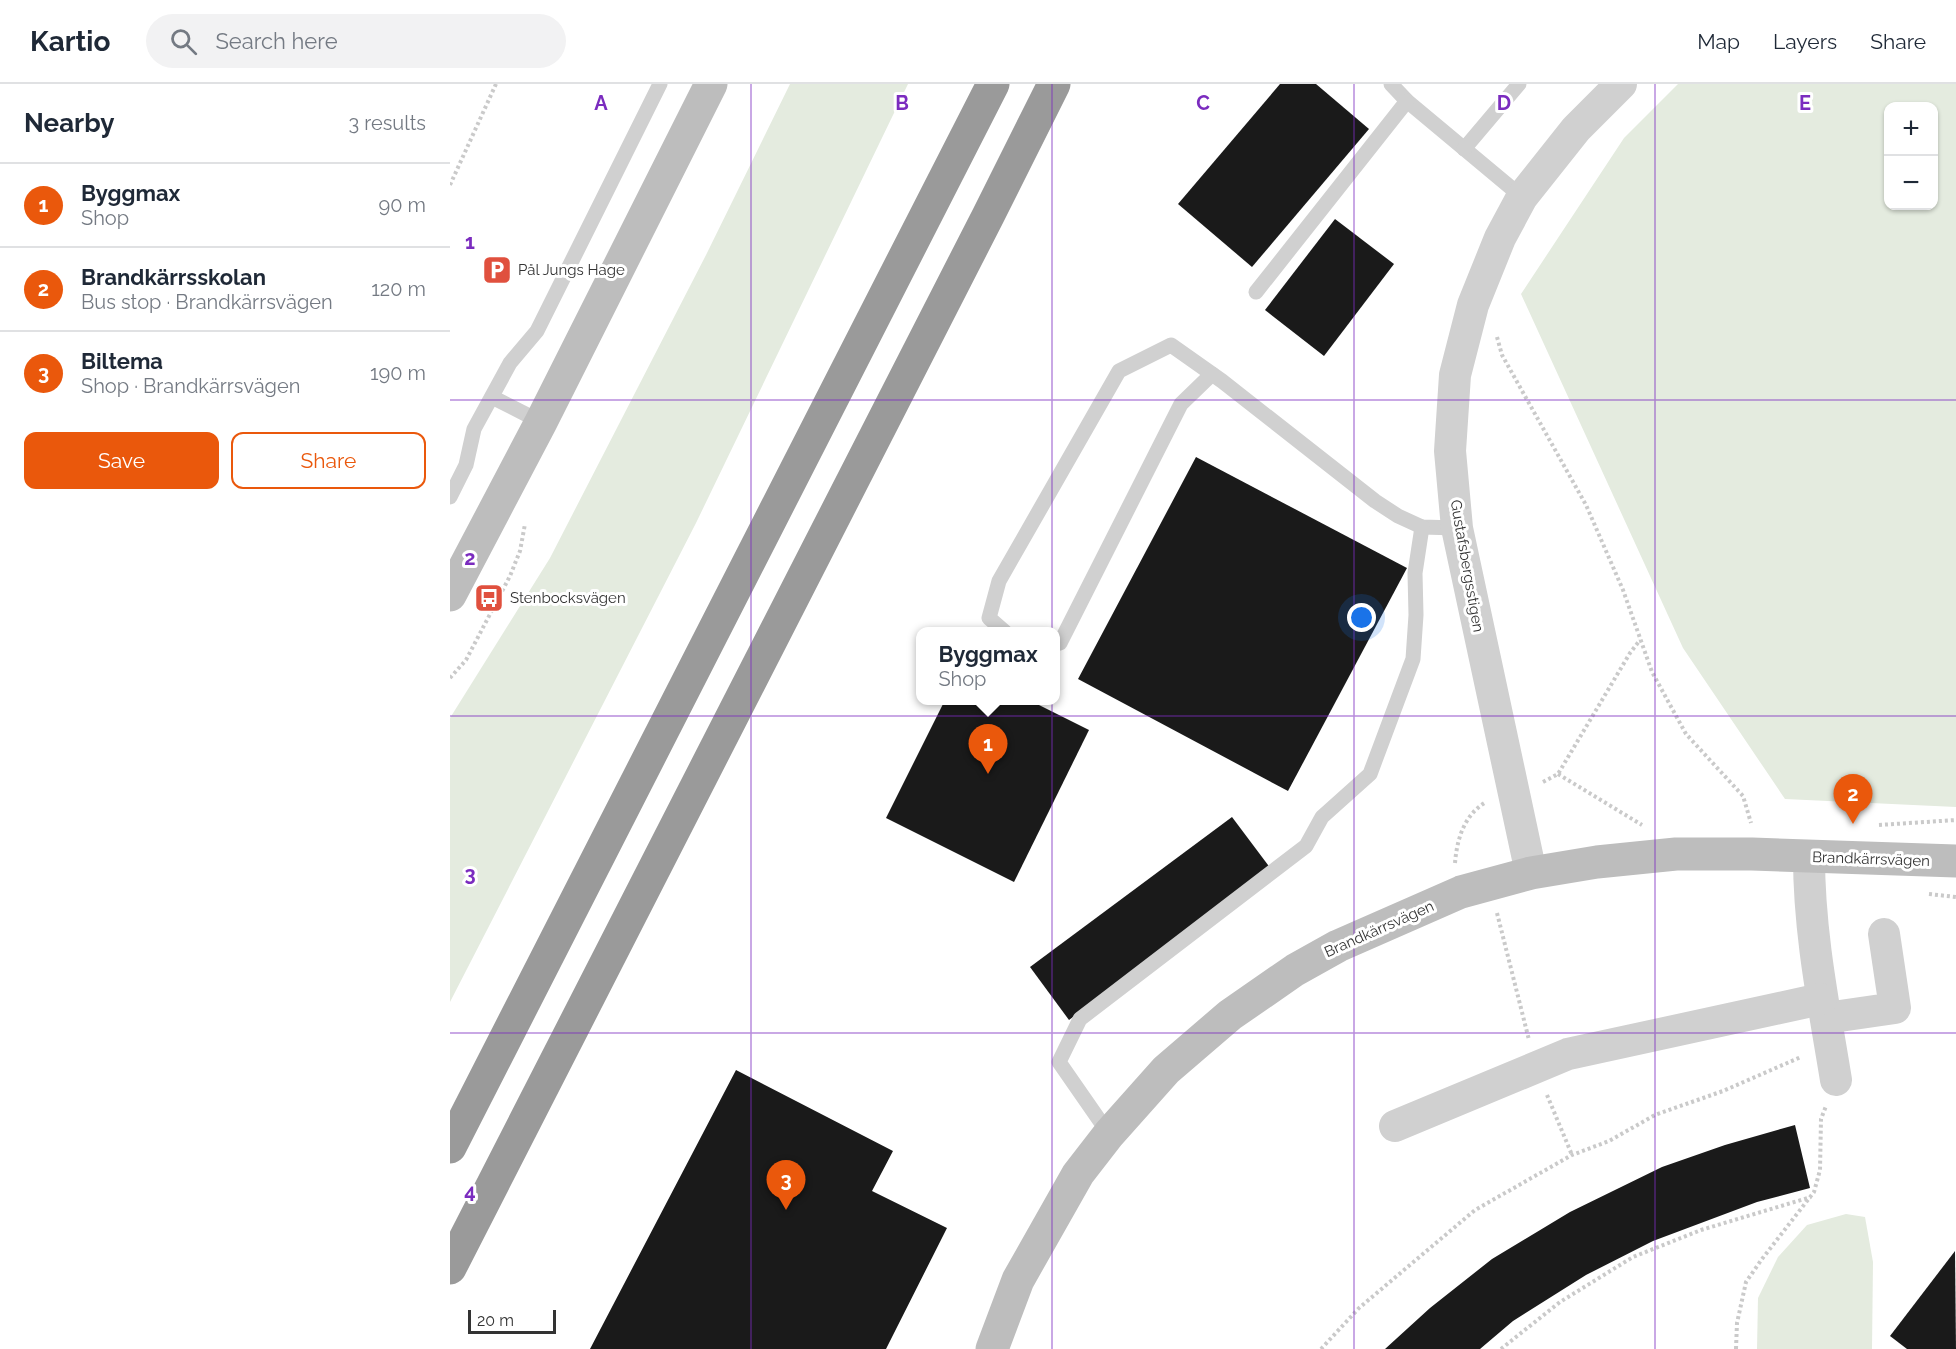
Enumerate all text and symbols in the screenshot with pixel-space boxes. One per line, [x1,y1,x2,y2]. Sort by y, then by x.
search box [146,14,566,68]
text: Kartio [30,25,110,58]
icon: search [167,25,200,58]
text: Search here [215,28,338,54]
text: Map [1697,29,1740,54]
text: Layers [1773,29,1837,54]
text: Share [1870,29,1926,54]
text: A [594,91,608,115]
text: B [895,91,909,115]
text: C [1196,91,1210,115]
text: D [1497,91,1511,115]
text: E [1799,91,1811,115]
map controls [1884,102,1938,210]
button: + [1884,102,1938,156]
text: Nearby [24,108,114,138]
text: 3 results [348,111,426,135]
button: − [1884,156,1938,210]
text: Byggmax [81,180,180,206]
text: 1 [39,193,48,217]
text: 90 m [379,193,426,217]
text: Shop [81,206,129,230]
text: 1 [465,230,475,254]
parking icon: Pål Jungs Hage [481,254,513,286]
place label: Pål Jungs Hage [518,261,625,279]
text: Brandkärrsskolan [81,264,266,290]
text: 2 [38,277,49,301]
text: 120 m [371,277,426,301]
text: Bus stop · Brandkärrsvägen [81,290,333,314]
text: Biltema [81,348,163,374]
text: 3 [38,361,49,385]
text: 190 m [370,361,426,385]
text: Shop · Brandkärrsvägen [81,374,300,398]
button: Save [24,432,219,489]
button: Share [231,432,426,489]
street label: Gustafsbergsstigen [1446,498,1488,634]
text: 2 [464,546,476,570]
bus stop icon: Stenbocksvägen [473,582,505,614]
place label: Stenbocksvägen [510,589,626,607]
your location [1347,603,1376,632]
popup [916,627,1060,705]
text: Byggmax [938,641,1038,667]
text: Shop [938,667,986,691]
pin: 1 [968,724,1008,774]
pin: 2 [1834,774,1872,824]
street label: Brandkärrsvägen [1812,848,1930,870]
text: 3 [464,862,476,886]
street label: Brandkärrsvägen [1321,897,1437,961]
pin: 3 [766,1160,806,1210]
text: 4 [464,1179,476,1203]
scale bar [468,1307,556,1334]
text: 20 m [477,1311,514,1330]

